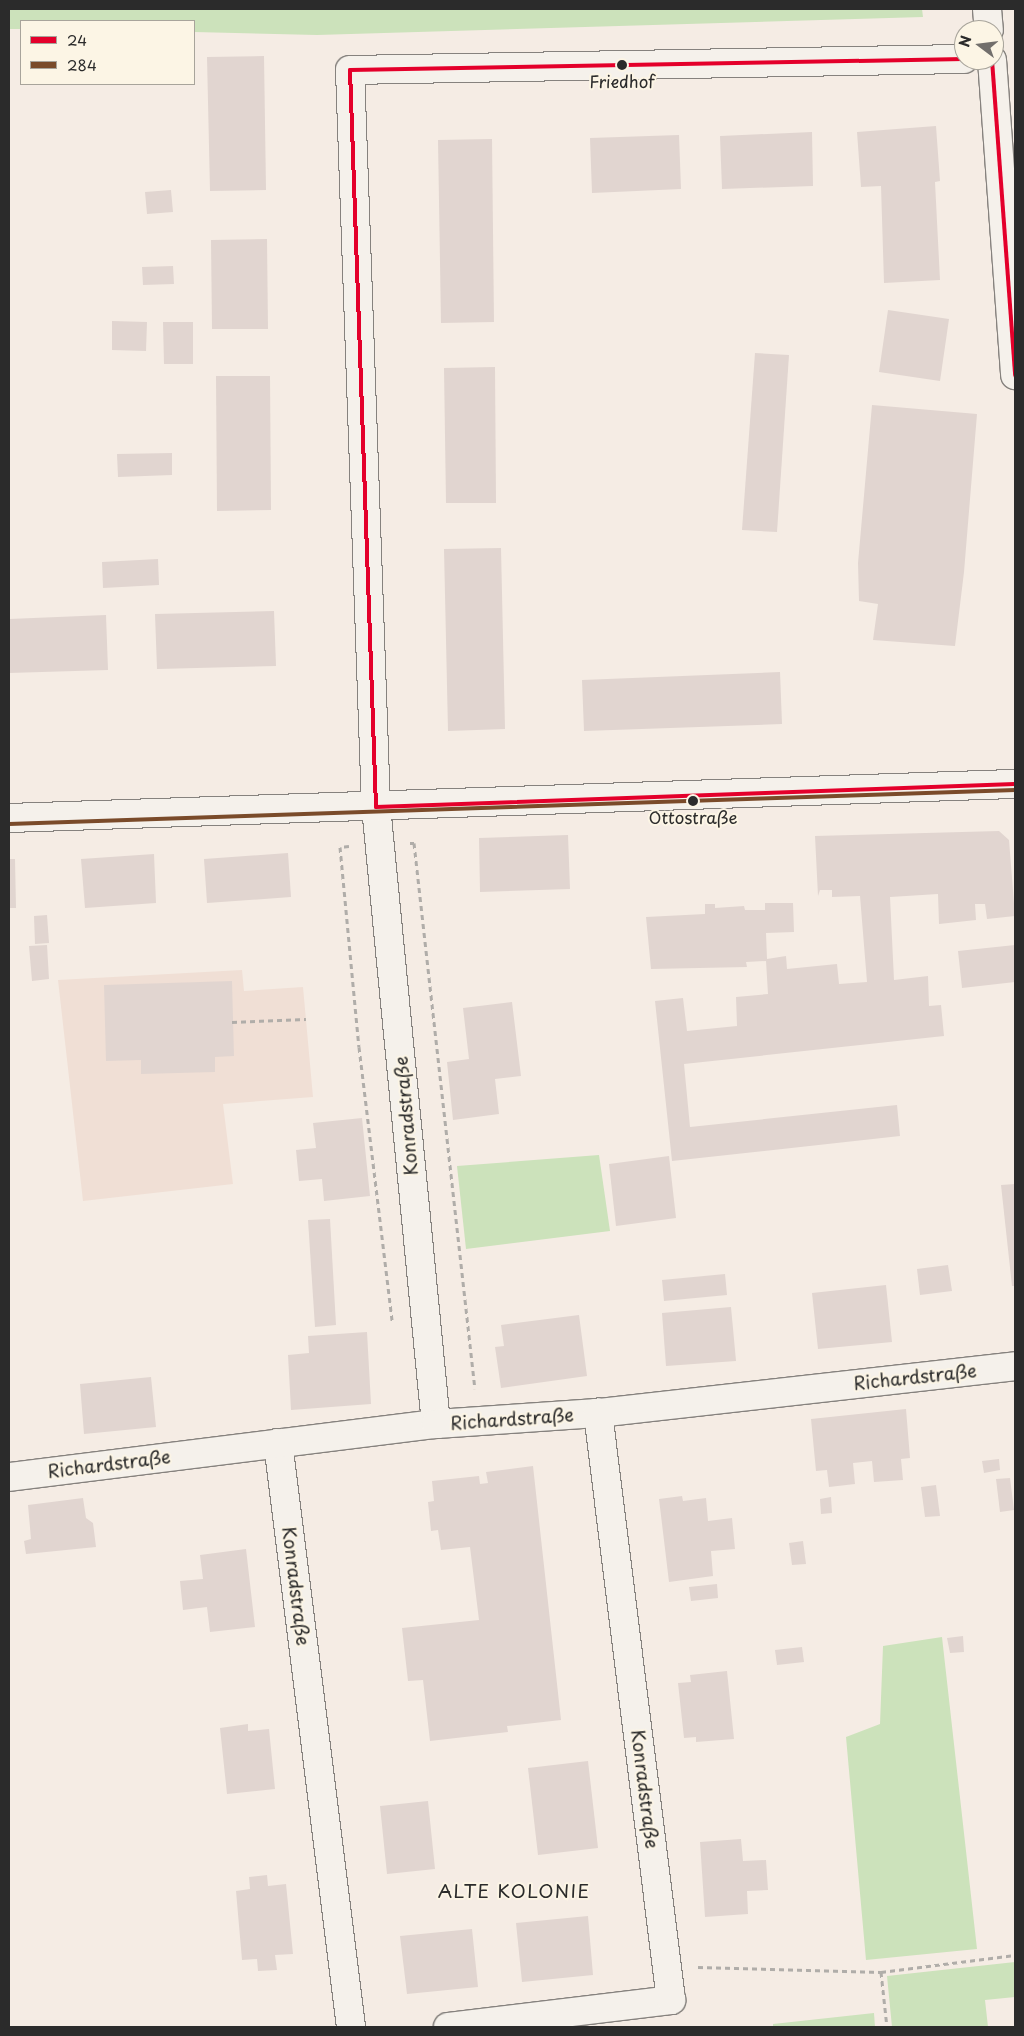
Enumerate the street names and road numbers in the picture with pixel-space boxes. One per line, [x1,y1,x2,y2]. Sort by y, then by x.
street label: Konradstraße [390,1055,422,1177]
street label: Richardstraße [852,1360,978,1394]
street label: Richardstraße [449,1404,575,1434]
street label: Richardstraße [46,1446,172,1482]
street label: Konradstraße [278,1525,314,1647]
street label: Konradstraße [627,1728,663,1850]

